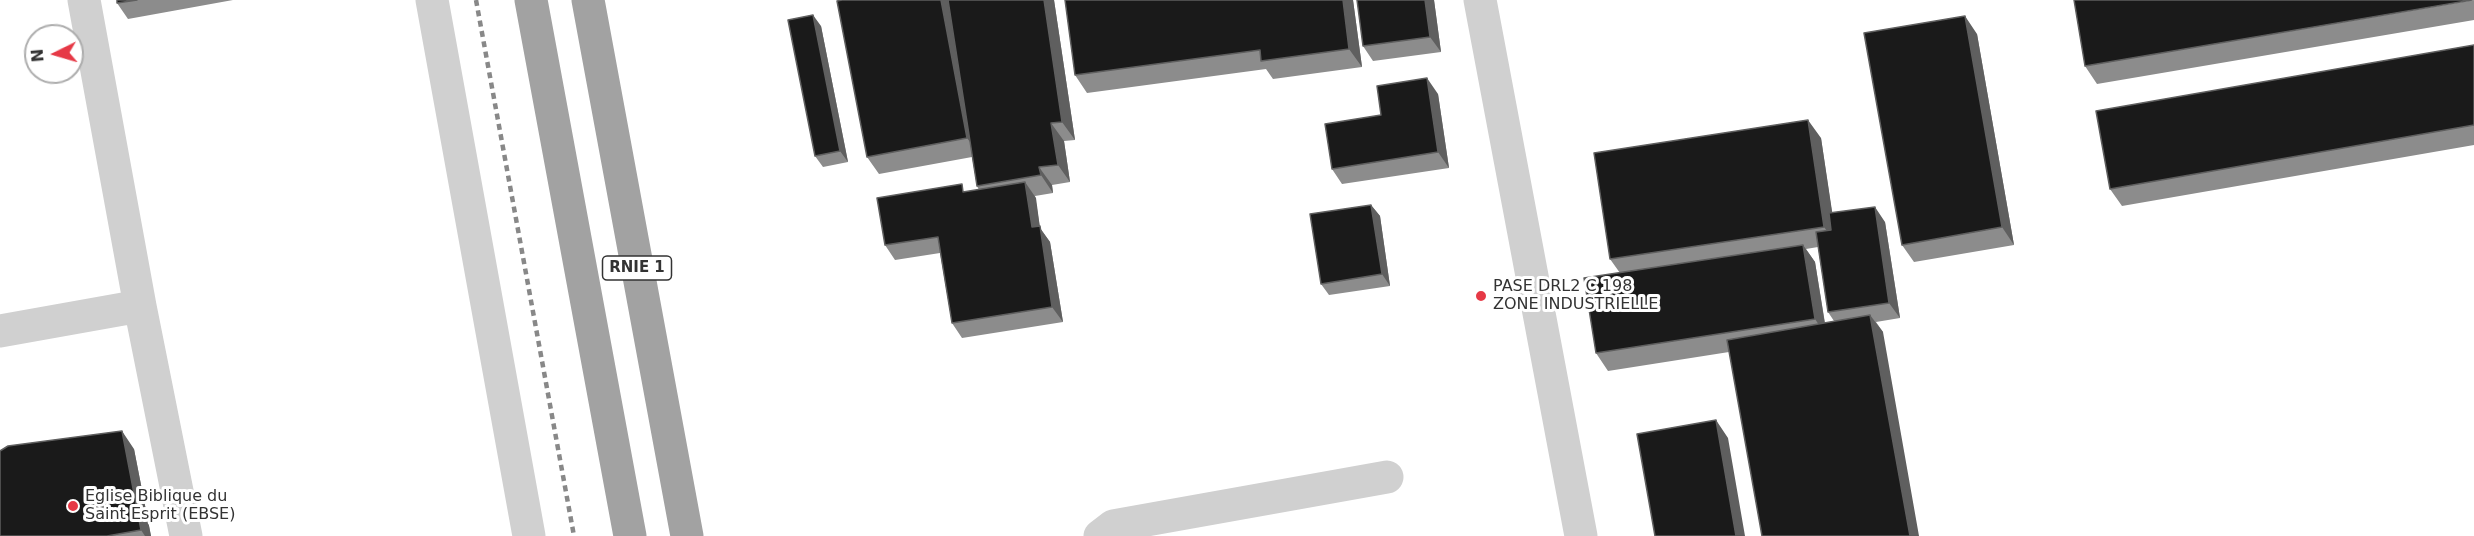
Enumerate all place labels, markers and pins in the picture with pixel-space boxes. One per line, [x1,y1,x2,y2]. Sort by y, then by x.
place label: PASE DRL2 C 198 ZONE INDUSTRIELLE [1493,277,1658,315]
marker: PASE DRL2 C 198 ZONE INDUSTRIELLE [1474,289,1488,303]
place label: Eglise Biblique du Saint Esprit (EBSE) [85,487,235,525]
marker: Eglise Biblique du Saint Esprit (EBSE) [66,499,80,513]

